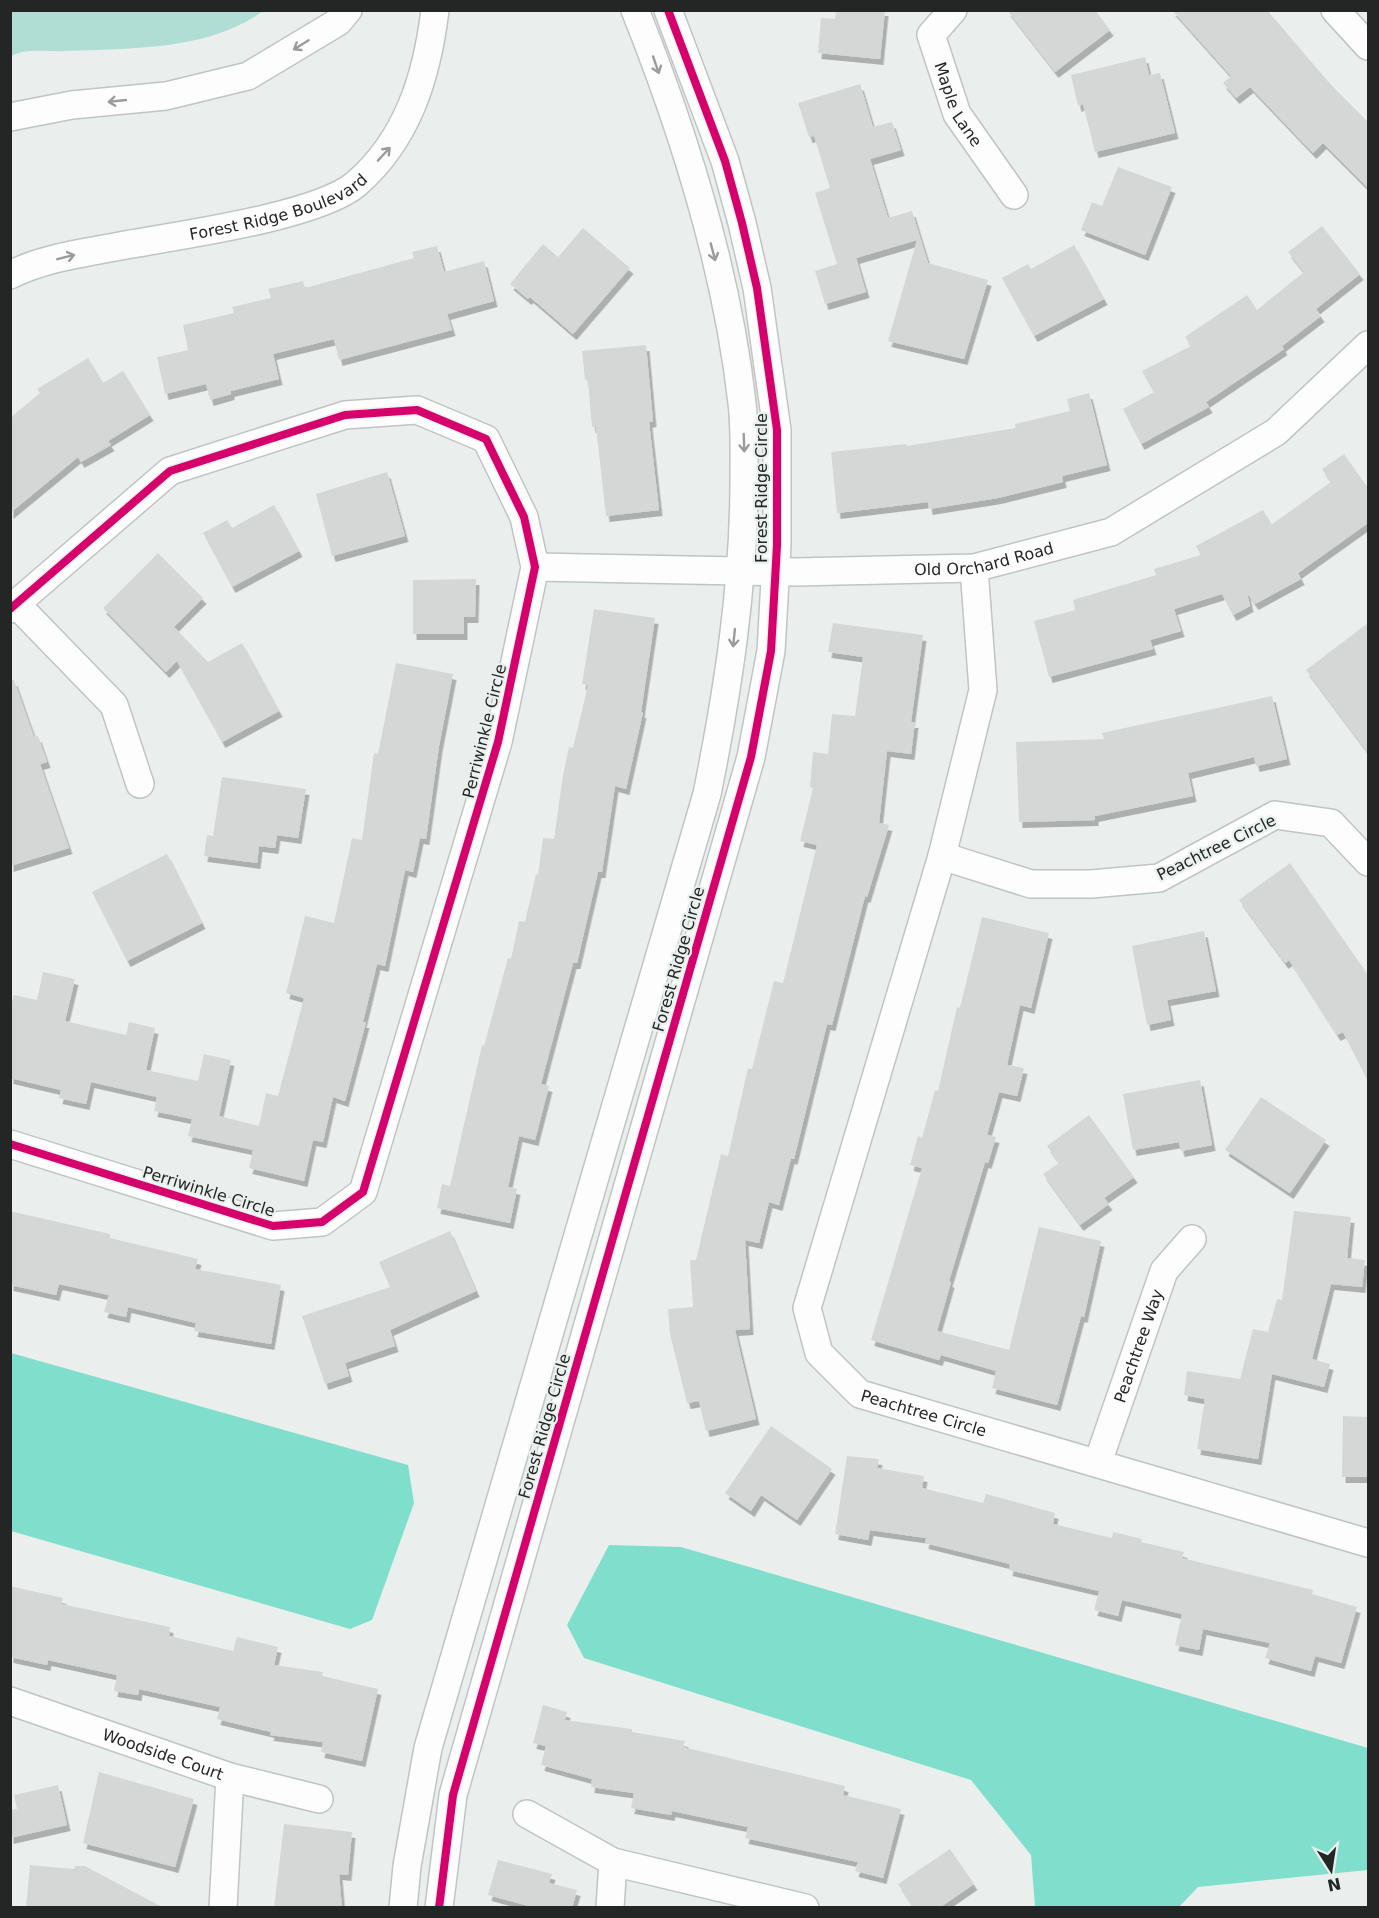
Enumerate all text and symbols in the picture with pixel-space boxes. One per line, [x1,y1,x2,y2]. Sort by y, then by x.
one-way arrow [293,39,310,51]
one-way arrow [652,55,663,74]
street label: Maple Lane [930,59,986,150]
one-way arrow [108,96,128,107]
one-way arrow [377,146,391,161]
street label: Forest Ridge Boulevard [188,170,371,244]
one-way arrow [708,242,719,261]
one-way arrow [56,251,75,263]
street label: Forest Ridge Circle [752,413,771,563]
one-way arrow [738,433,749,453]
street label: Old Orchard Road [914,539,1056,579]
one-way arrow [728,628,739,647]
street label: Perriwinkle Circle [459,662,510,800]
street label: Peachtree Circle [1154,810,1279,884]
street label: Forest Ridge Circle [649,884,708,1034]
street label: Perriwinkle Circle [140,1162,277,1221]
street label: Peachtree Way [1110,1287,1167,1405]
street label: Forest Ridge Circle [515,1351,574,1501]
street label: Peachtree Circle [859,1386,989,1441]
street label: Woodside Court [100,1725,226,1784]
north arrow [1301,1840,1361,1900]
text: N [1325,1873,1343,1895]

